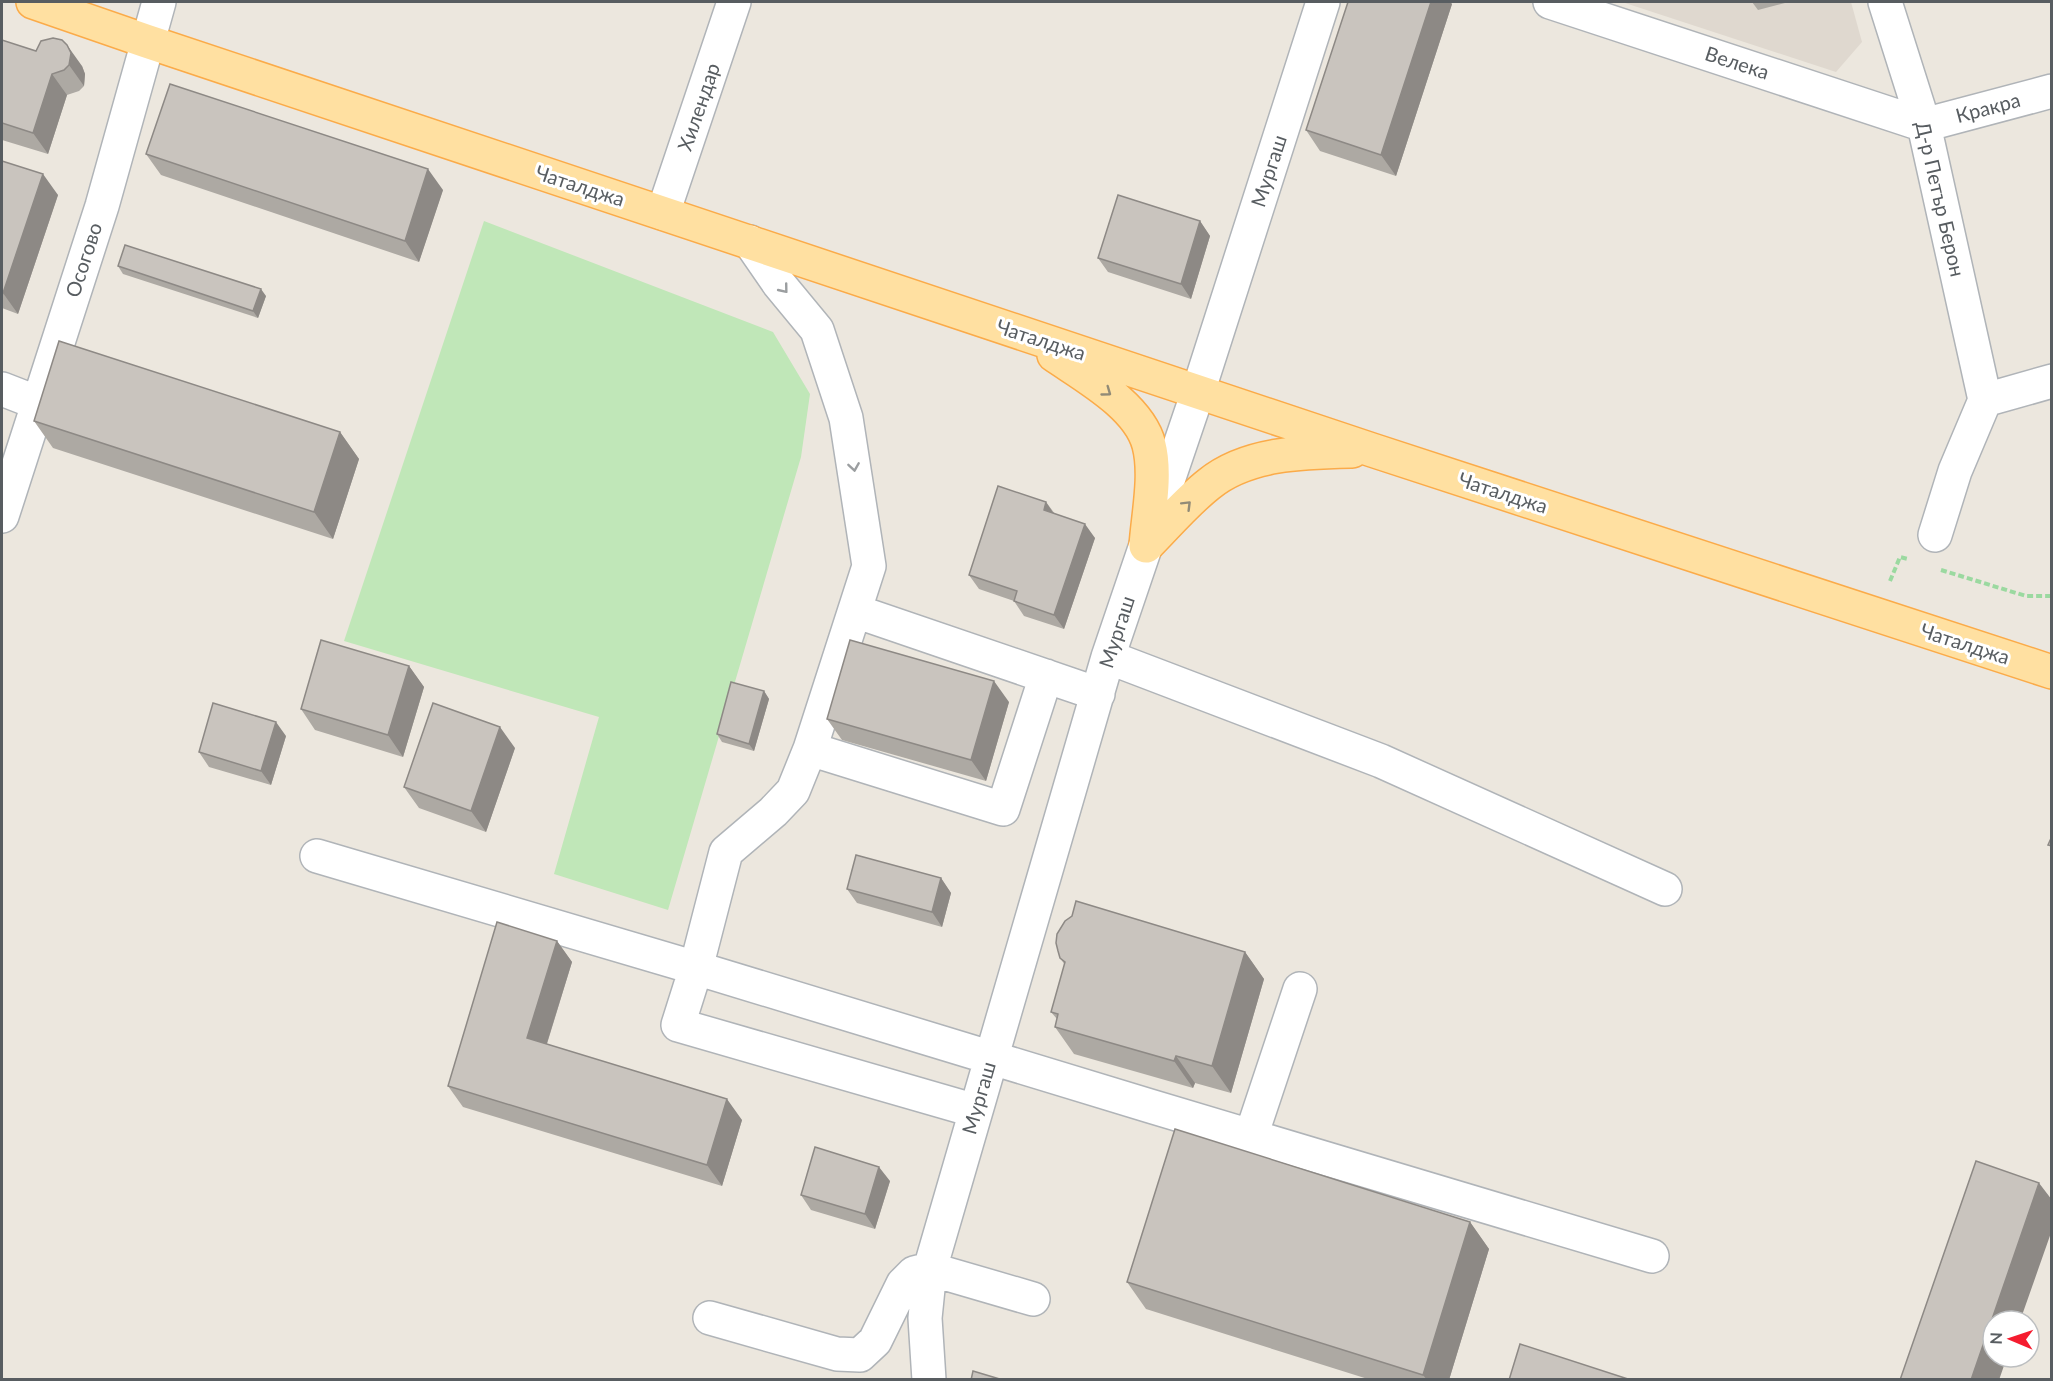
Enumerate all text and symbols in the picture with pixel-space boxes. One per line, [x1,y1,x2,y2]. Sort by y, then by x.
street label: Велека [1702,40,1772,84]
street label: Хилендар [672,60,724,154]
street label: Кракра [1953,87,2023,127]
street label: Д-р Петър Берон [1911,119,1971,279]
street label: Мургаш [1245,132,1291,210]
street label: Чаталджа [533,159,628,211]
street label: Осогово [60,219,106,300]
one-way arrow [776,283,787,294]
street label: Чаталджа [994,313,1089,365]
one-way arrow [1101,385,1112,396]
one-way arrow [847,462,860,472]
street label: Чаталджа [1456,466,1551,518]
one-way arrow [1180,501,1191,512]
street label: Мургаш [1093,593,1139,671]
street label: Чаталджа [1918,617,2013,669]
street label: Мургаш [956,1059,1000,1137]
north arrow [1981,1309,2041,1369]
text: N [1986,1332,2005,1345]

